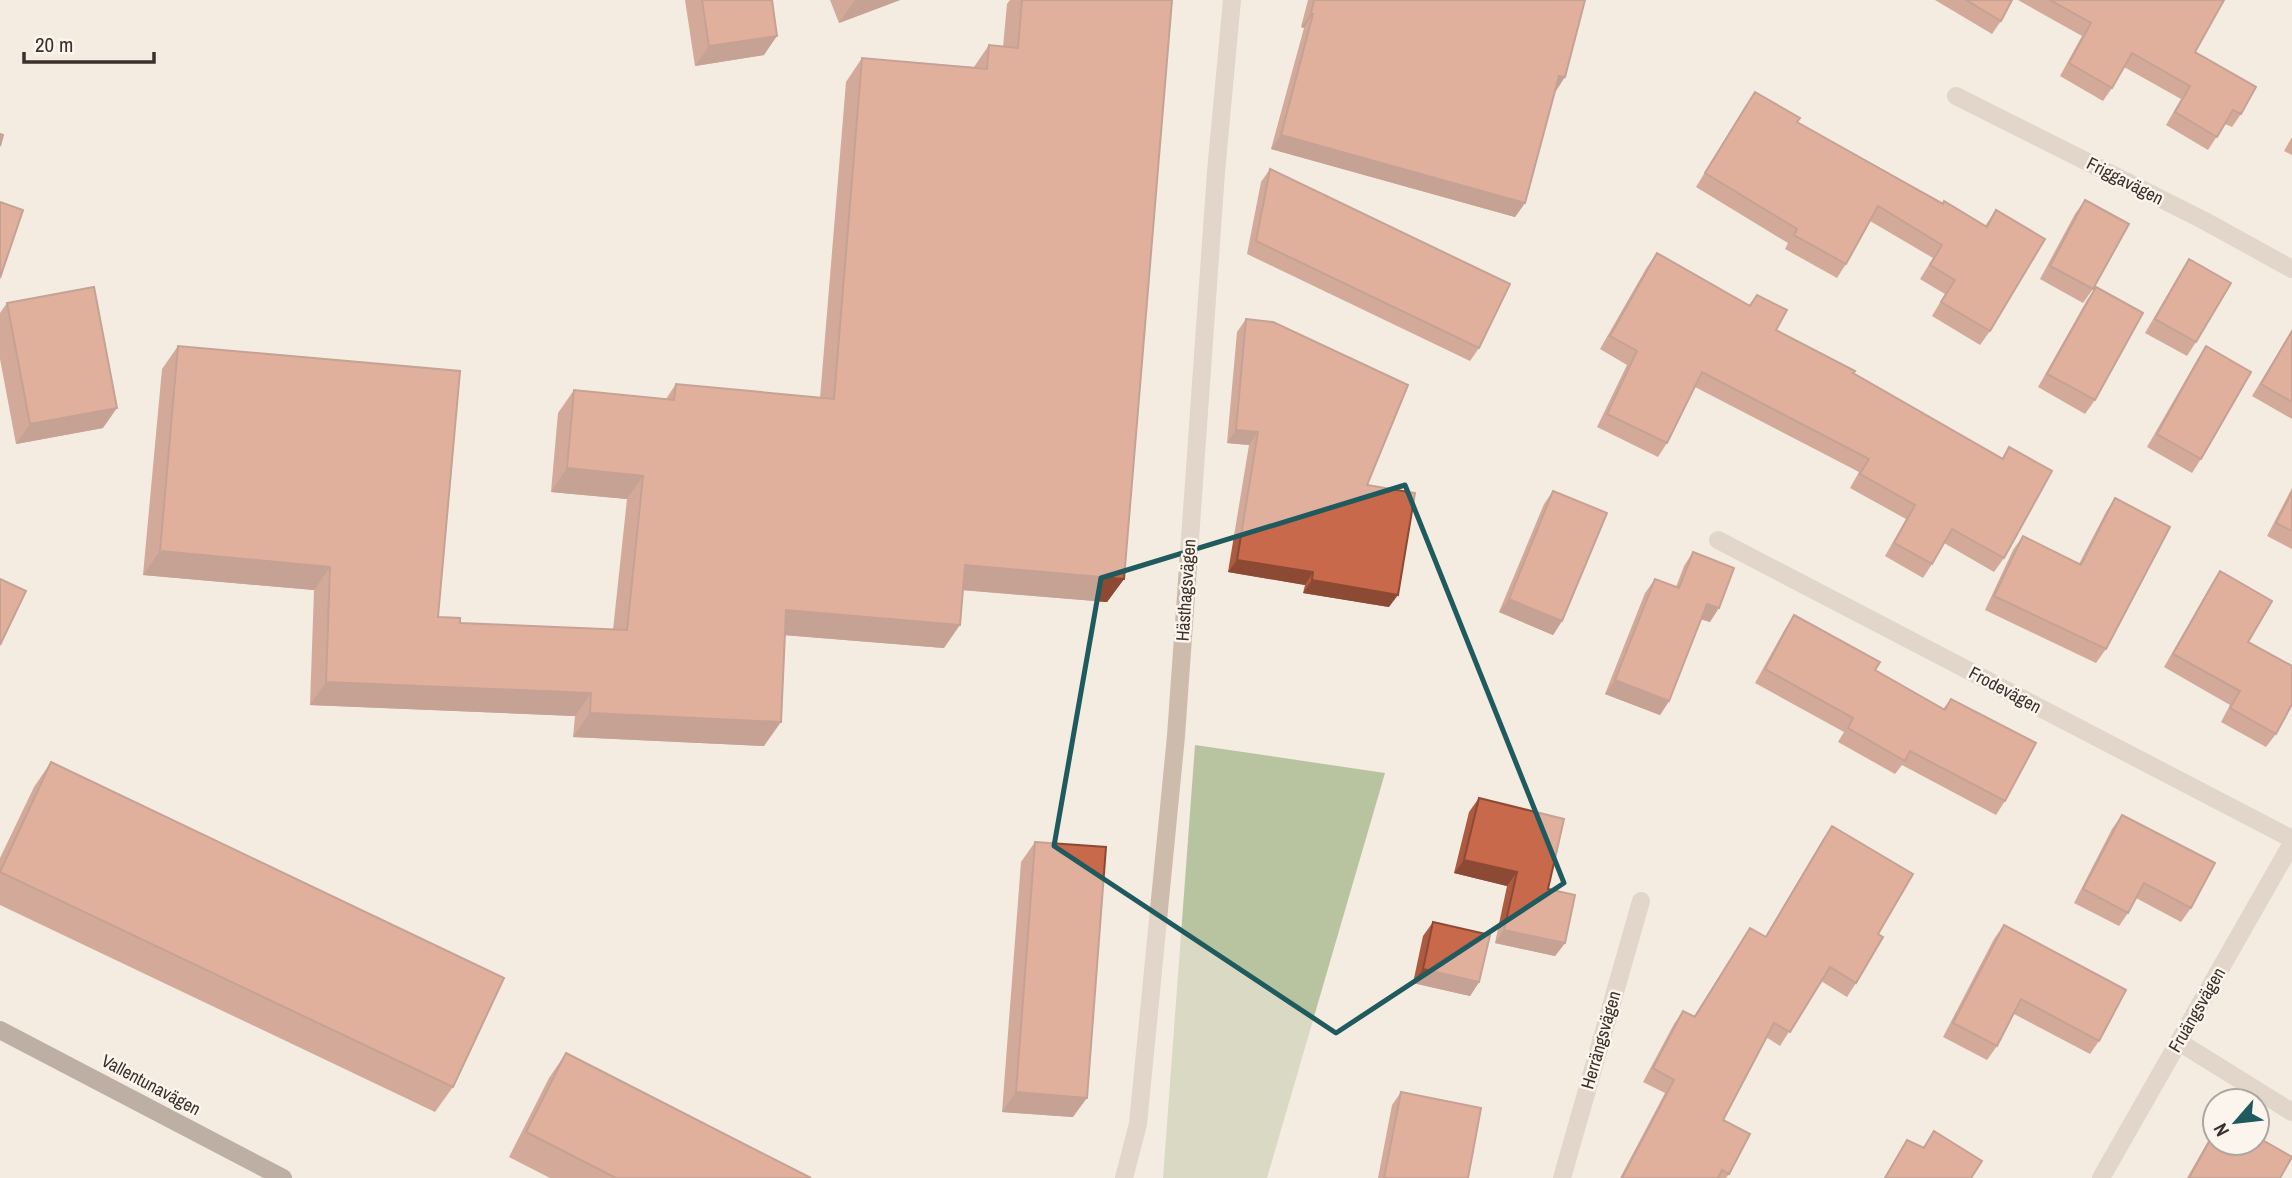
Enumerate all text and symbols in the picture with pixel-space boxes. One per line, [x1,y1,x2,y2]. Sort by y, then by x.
scale bar [24,21,154,65]
text: 20 m [35,30,73,59]
street label: Friggavägen [2083,151,2168,211]
street label: Hästhagsvägen [1169,538,1202,642]
street label: Frodevägen [1965,660,2046,719]
street label: Fruängsvägen [2162,963,2231,1057]
street label: Herrängsvägen [1575,988,1626,1092]
street label: Vallentunavägen [97,1048,205,1121]
north arrow [2201,1087,2271,1157]
text: N [2207,1119,2235,1141]

